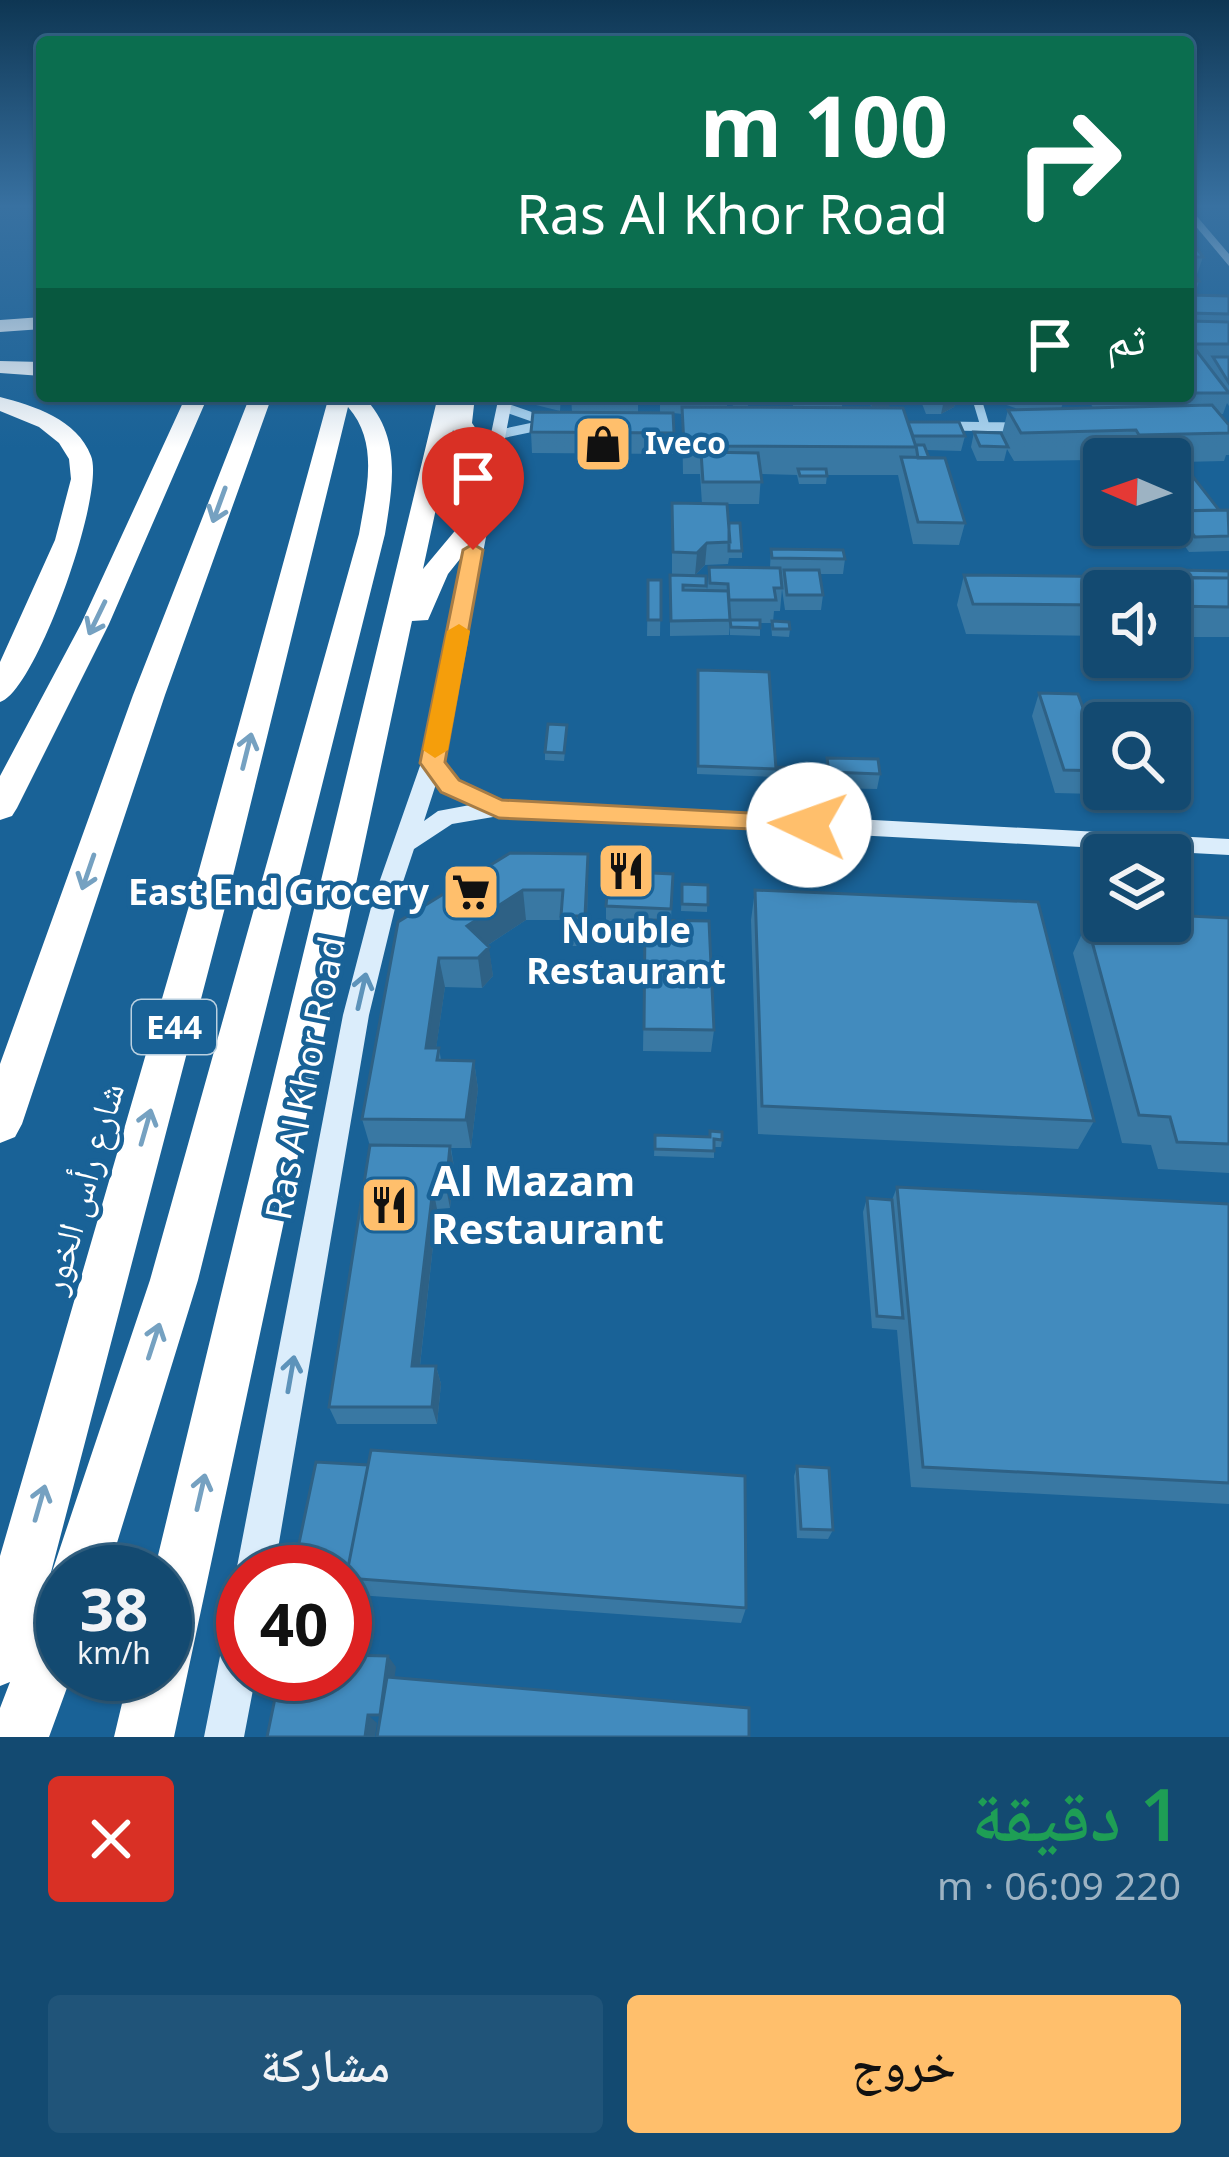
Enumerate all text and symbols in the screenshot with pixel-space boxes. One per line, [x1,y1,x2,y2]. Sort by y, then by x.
text: 100 m [700,67,948,182]
icon: right [990,84,1146,240]
text: Ras Al Khor Road [516,176,948,250]
text: ثم [1107,307,1146,368]
icon: arrive [1017,312,1083,378]
shop icon: Iveco [572,413,634,475]
place label: Iveco [645,422,726,463]
pin [422,427,524,550]
north arrow [1083,438,1191,546]
map controls [1083,438,1191,942]
icon: arrive [440,445,506,511]
one-way arrow [207,486,229,523]
button: sound [1083,570,1191,678]
one-way arrow [85,600,108,635]
button: search [1083,702,1191,810]
one-way arrow [237,732,259,770]
position arrow [746,762,872,888]
button: layers [1083,834,1191,942]
restaurant icon: Nouble Restaurant [595,840,657,902]
one-way arrow [76,853,97,890]
supermarket icon: East End Grocery [440,861,502,923]
place label: East End Grocery [128,867,429,916]
place label: Nouble Restaurant [526,905,726,995]
street label: Ras Al Khor Road [253,932,356,1224]
one-way arrow [352,972,374,1010]
road number: E44 [132,1000,216,1054]
street label: شارع رأس الخور [28,1077,135,1300]
one-way arrow [136,1109,158,1147]
place label: Al Mazam Restaurant [431,1151,664,1256]
restaurant icon: Al Mazam Restaurant [358,1174,420,1236]
one-way arrow [144,1323,166,1361]
one-way arrow [281,1356,303,1395]
one-way arrow [190,1473,213,1511]
one-way arrow [31,1485,53,1523]
speed limit sign: 40 [216,1545,372,1701]
text: 38 [80,1567,148,1649]
text: km/h [77,1632,151,1673]
text: 1 دقيقة [971,1764,1181,1862]
button: close [48,1776,174,1902]
text: 220 m · 06:09 [937,1858,1181,1911]
button: مشاركة [48,1995,603,2133]
button: خروج [627,1995,1181,2133]

